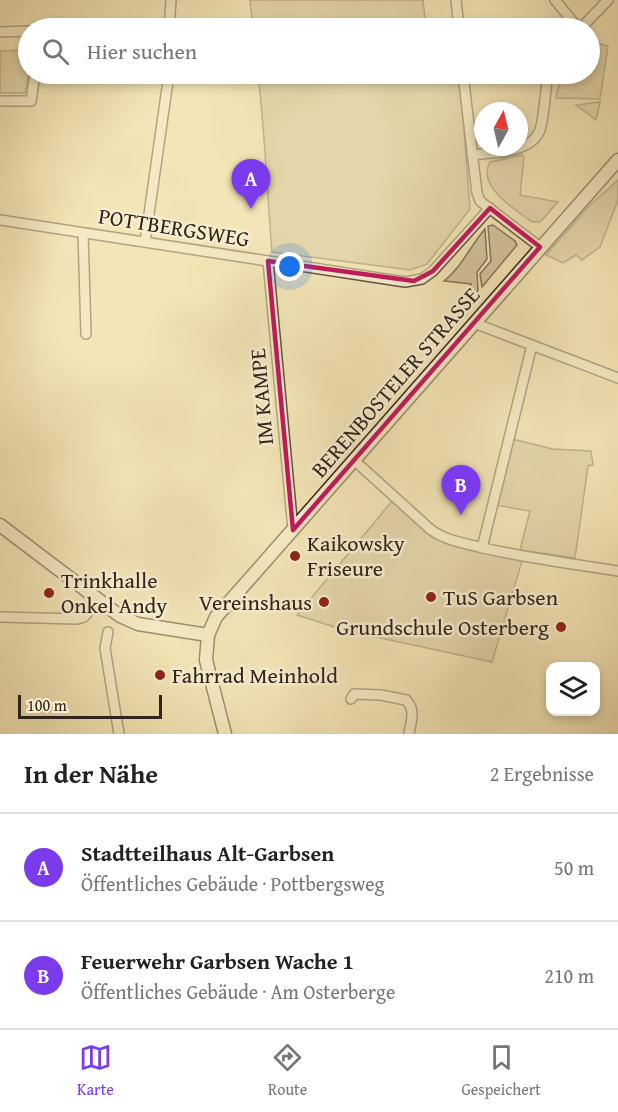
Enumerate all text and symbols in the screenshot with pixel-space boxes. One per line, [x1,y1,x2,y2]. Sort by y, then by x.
search box [18,18,600,84]
icon: search [39,35,72,68]
text: Hier suchen [87,35,197,67]
north arrow [474,102,528,156]
pin: A [232,160,270,209]
street label: POTTBERGSWEG [96,199,252,255]
your location [275,252,304,281]
street label: BERENBOSTELER STRASSE [303,280,487,484]
street label: IM KAMPE [241,347,281,447]
pin: B [442,466,480,515]
place label: Kaikowsky Friseure [307,527,405,584]
marker: Kaikowsky Friseure [288,549,302,563]
place label: Trinkhalle Onkel Andy [61,564,167,621]
place label: TuS Garbsen [443,581,559,613]
marker: Trinkhalle Onkel Andy [42,586,56,600]
place label: Vereinshaus [199,586,312,618]
marker: TuS Garbsen [424,590,438,604]
marker: Vereinshaus [317,595,331,609]
place label: Grundschule Osterberg [336,611,549,643]
marker: Grundschule Osterberg [554,620,568,634]
place label: Fahrrad Meinhold [172,659,338,691]
map controls [546,662,600,716]
button: layers [546,662,600,716]
marker: Fahrrad Meinhold [153,668,167,682]
scale bar [18,692,162,720]
text: 100 m [27,693,67,717]
text: In der Nähe [24,754,158,793]
text: 2 Ergebnisse [490,759,594,788]
text: Stadtteilhaus Alt-Garbsen [81,837,334,869]
text: A [37,853,50,882]
text: 50 m [554,853,594,882]
text: Öffentliches Gebäude · Pottbergsweg [81,869,384,898]
text: Feuerwehr Garbsen Wache 1 [81,945,354,977]
text: B [37,961,50,990]
text: 210 m [544,961,594,990]
text: Öffentliches Gebäude · Am Osterberge [81,977,395,1006]
tab: Karte [77,1041,114,1101]
tab: Route [268,1041,307,1101]
tab: Gespeichert [461,1041,541,1101]

